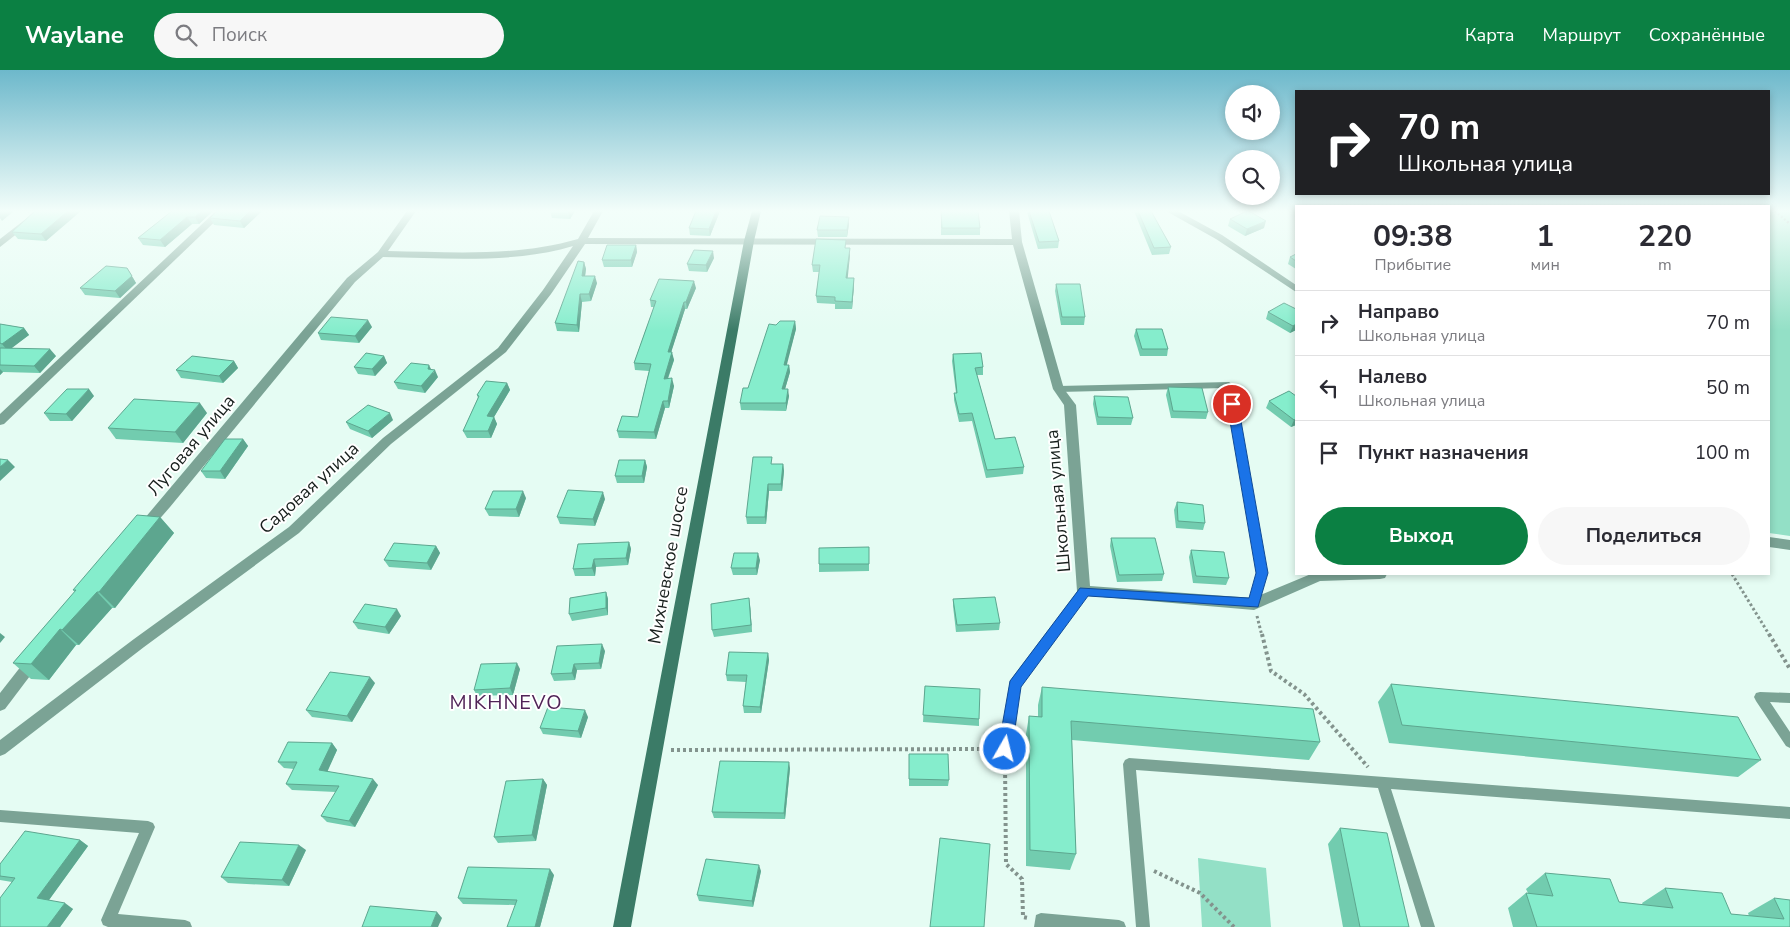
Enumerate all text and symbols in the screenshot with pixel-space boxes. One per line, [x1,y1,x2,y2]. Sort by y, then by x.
search box [154,13,504,58]
text: Waylane [25,19,124,51]
icon: search [172,21,200,49]
text: Поиск [212,22,267,48]
text: Карта [1465,23,1515,47]
text: Маршрут [1543,23,1621,47]
text: Сохранённые [1649,23,1765,47]
map controls [1225,85,1280,205]
button: sound [1225,85,1280,140]
text: 70 m [1398,104,1480,151]
icon: right [1315,110,1380,175]
text: Школьная улица [1398,149,1573,179]
button: search [1225,150,1280,205]
text: 09:38 [1373,216,1453,257]
text: 1 [1536,216,1554,257]
text: 220 [1638,216,1692,257]
text: Прибытие [1374,254,1451,276]
text: мин [1531,254,1560,276]
text: m [1658,254,1672,276]
text: Направо [1358,299,1439,325]
icon: right [1315,309,1343,337]
text: 70 m [1706,310,1750,336]
text: Школьная улица [1358,325,1485,347]
text: Налево [1358,364,1427,390]
icon: left [1315,374,1343,402]
text: 50 m [1706,375,1750,401]
pin [1211,383,1253,425]
street label: Луговая улица [142,389,240,501]
icon: arrive [1218,390,1246,418]
text: Школьная улица [1358,390,1485,412]
street label: Школьная улица [1040,429,1076,573]
street label: Садовая улица [254,437,364,539]
icon: arrive [1315,439,1343,467]
text: Пункт назначения [1358,440,1529,466]
text: 100 m [1695,440,1750,466]
street label: Михневское шоссе [642,484,694,646]
button: Выход [1315,507,1528,565]
button: Поделиться [1538,507,1750,565]
district label: MIKHNEVO [449,689,563,716]
position arrow [978,722,1030,774]

